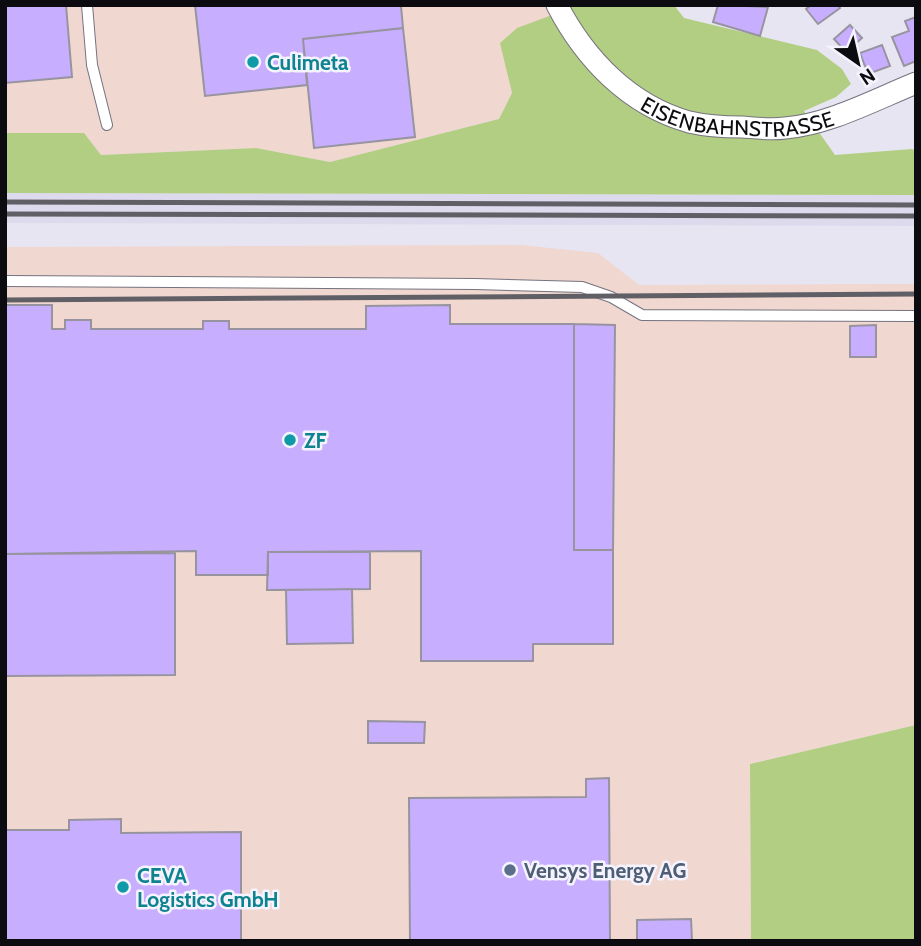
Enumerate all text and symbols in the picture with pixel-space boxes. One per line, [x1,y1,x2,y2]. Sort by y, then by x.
north arrow [823,28,893,98]
place label: Culimeta [267,50,349,75]
marker: Culimeta [245,54,261,70]
text: N [855,63,879,90]
street label: EISENBAHNSTRASSE [637,91,837,142]
place label: ZF [304,428,327,453]
marker: ZF [282,432,298,448]
place label: Vensys Energy AG [524,858,686,883]
marker: Vensys Energy AG [502,862,518,878]
place label: CEVA Logistics GmbH [137,863,279,912]
marker: CEVA Logistics GmbH [115,879,131,895]

